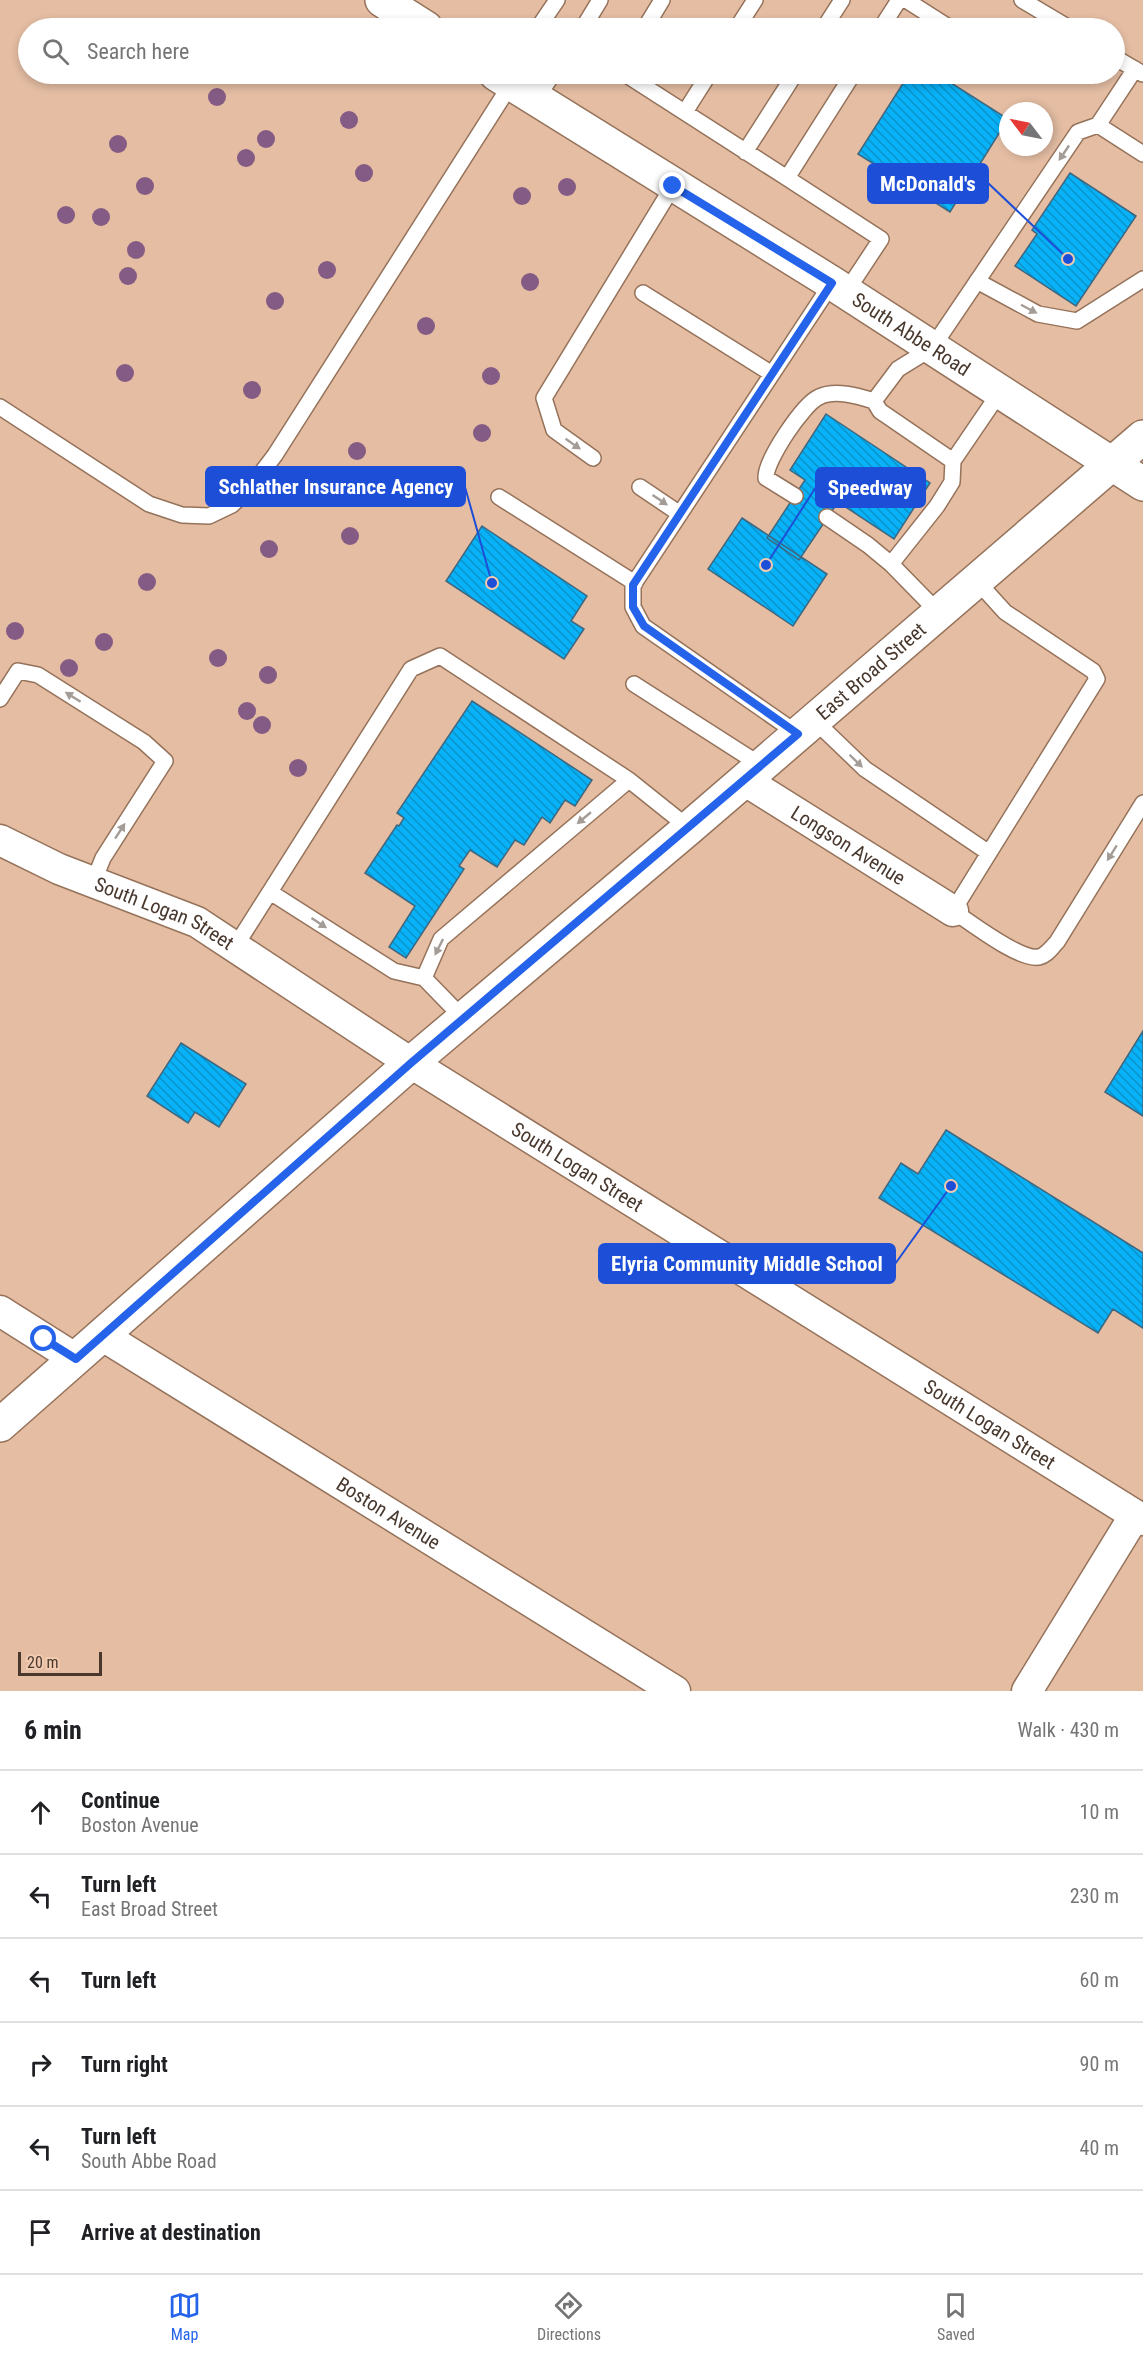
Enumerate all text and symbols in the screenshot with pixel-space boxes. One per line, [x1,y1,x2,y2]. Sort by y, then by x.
search box [18,18,1125,84]
icon: search [39,35,72,68]
text: Search here [87,39,189,64]
north arrow [999,102,1053,156]
one-way arrow [1058,145,1069,162]
callout: McDonald's [868,164,988,203]
route end [659,172,685,198]
text: McDonald's [880,172,976,196]
street label: South Abbe Road [848,287,975,381]
one-way arrow [1020,304,1037,314]
one-way arrow [565,438,581,450]
callout: Schlather Insurance Agency [206,467,465,506]
callout: Speedway [816,468,925,507]
text: Schlather Insurance Agency [219,475,454,499]
text: Speedway [828,476,913,500]
one-way arrow [651,495,668,506]
street label: East Broad Street [811,617,931,725]
one-way arrow [65,692,81,703]
one-way arrow [849,753,863,767]
street label: Longson Avenue [787,801,910,890]
one-way arrow [577,811,592,824]
one-way arrow [114,823,125,839]
one-way arrow [1107,845,1118,861]
street label: South Logan Street [91,872,238,955]
one-way arrow [311,917,327,928]
one-way arrow [434,938,443,955]
street label: South Logan Street [507,1117,648,1217]
callout: Elyria Community Middle School [599,1244,895,1283]
text: Elyria Community Middle School [611,1252,883,1276]
route start [30,1325,56,1351]
street label: South Logan Street [919,1374,1060,1474]
street label: Boston Avenue [332,1472,445,1554]
scale bar [18,1649,102,1676]
text: 20 m [27,1653,59,1672]
text: 6 min [24,1715,82,1745]
text: Walk · 430 m [1018,1718,1119,1742]
text: Continue [81,1788,160,1813]
icon: ahead [24,1796,57,1829]
text: 10 m [1080,1800,1119,1824]
text: Boston Avenue [81,1813,199,1837]
text: Turn left [81,1872,156,1897]
icon: left [24,1880,57,1913]
text: 230 m [1070,1884,1119,1908]
text: East Broad Street [81,1897,218,1921]
icon: left [24,1964,57,1997]
text: Turn left [81,1968,156,1993]
text: 60 m [1080,1968,1119,1992]
icon: right [24,2048,57,2081]
text: Turn right [81,2052,168,2077]
text: 90 m [1080,2052,1119,2076]
text: Turn left [81,2124,156,2149]
icon: left [24,2132,57,2165]
text: 40 m [1080,2136,1119,2160]
text: South Abbe Road [81,2149,217,2173]
icon: arrive [24,2216,57,2249]
text: Arrive at destination [81,2220,261,2245]
tab: Map [168,2289,201,2344]
tab: Directions [537,2289,601,2344]
tab: Saved [937,2289,975,2344]

